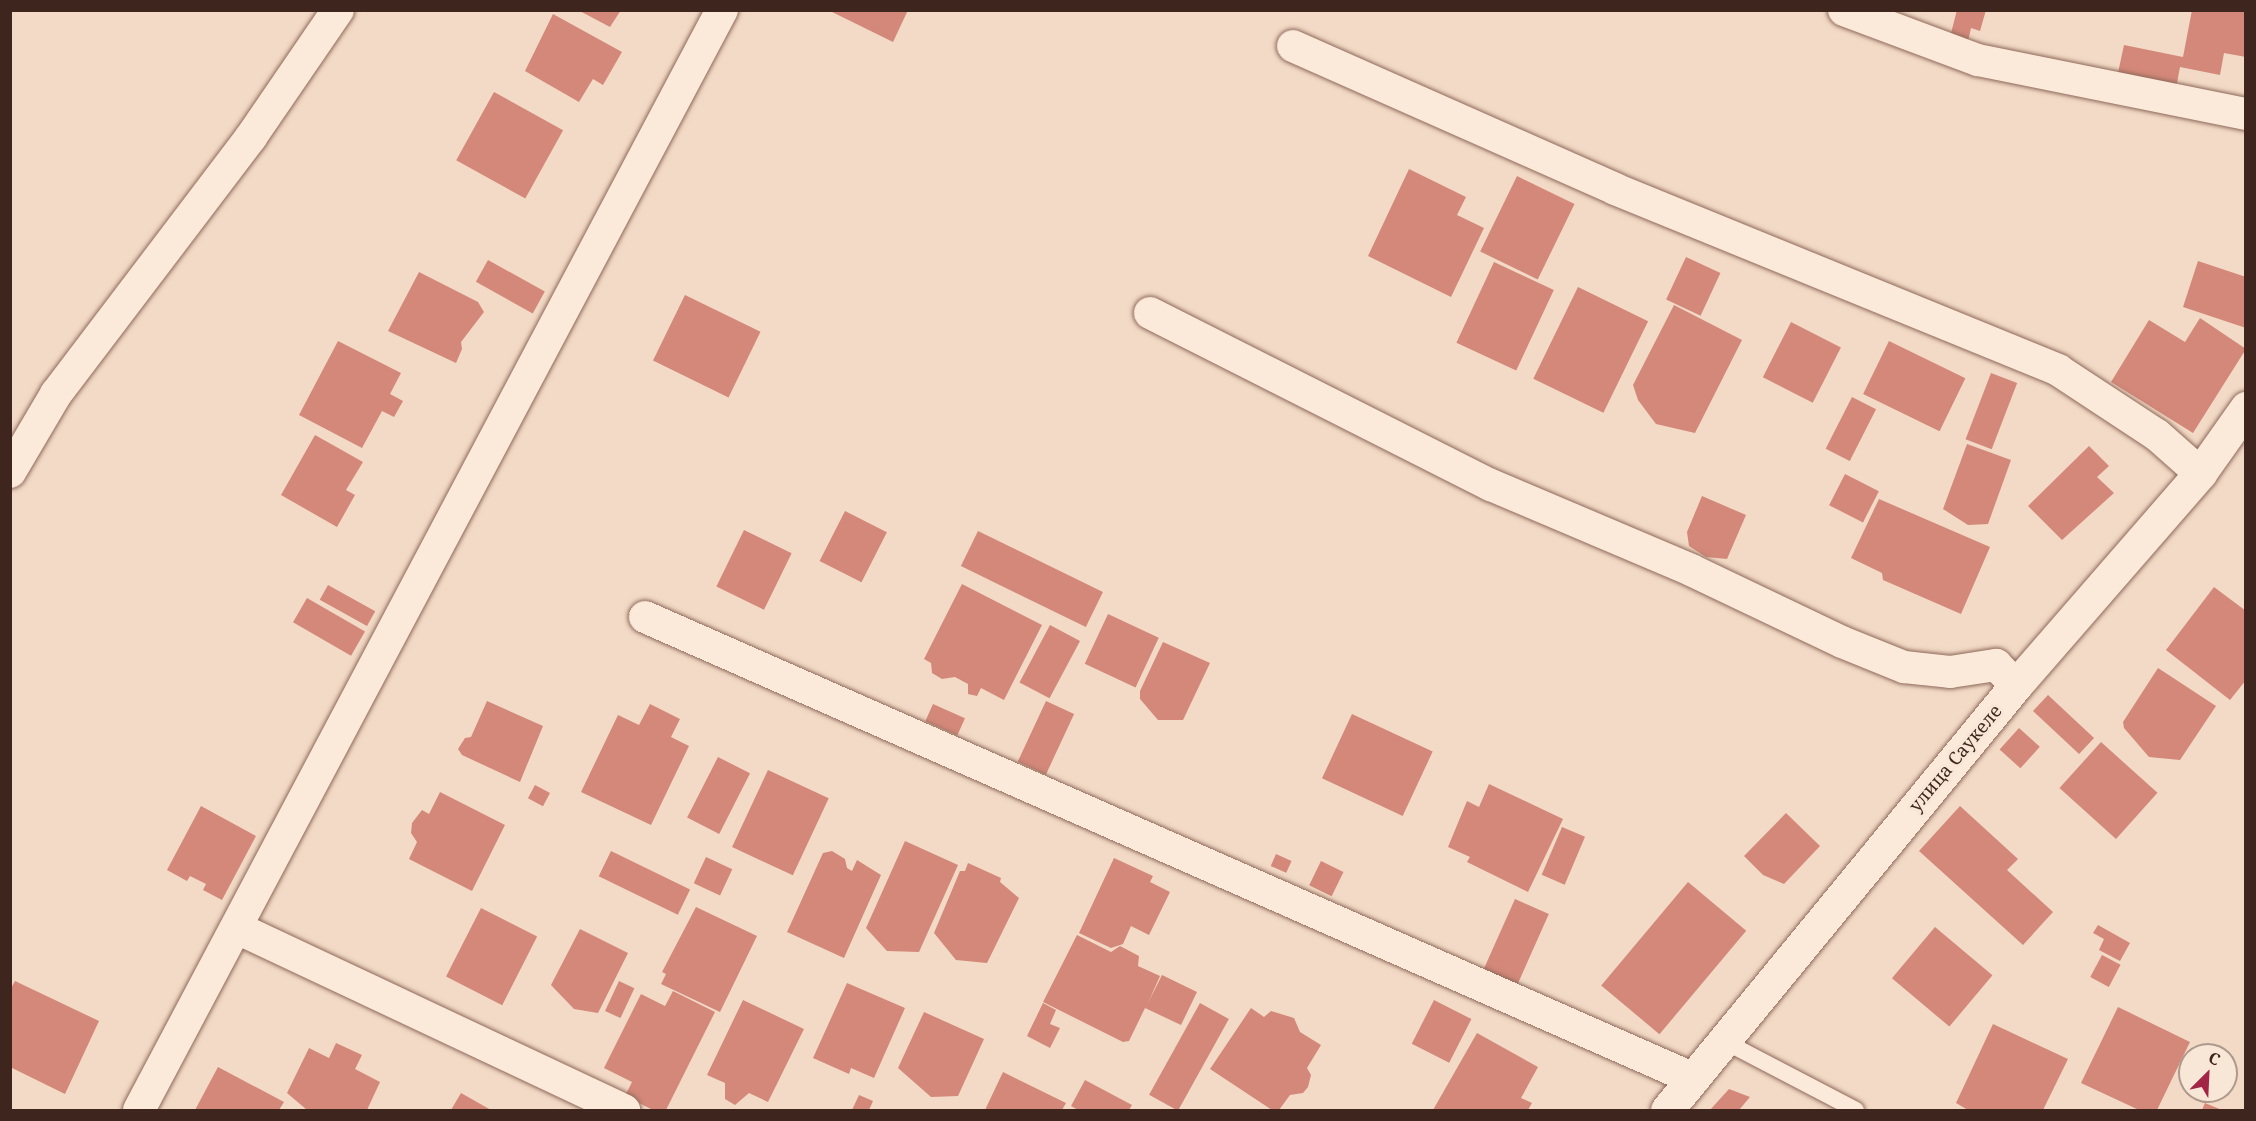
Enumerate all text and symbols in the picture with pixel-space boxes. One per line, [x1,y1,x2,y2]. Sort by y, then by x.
street label: улица Саукеле [1904,700,2006,816]
north arrow [2178,1043,2238,1103]
text: С [2205,1046,2224,1071]

